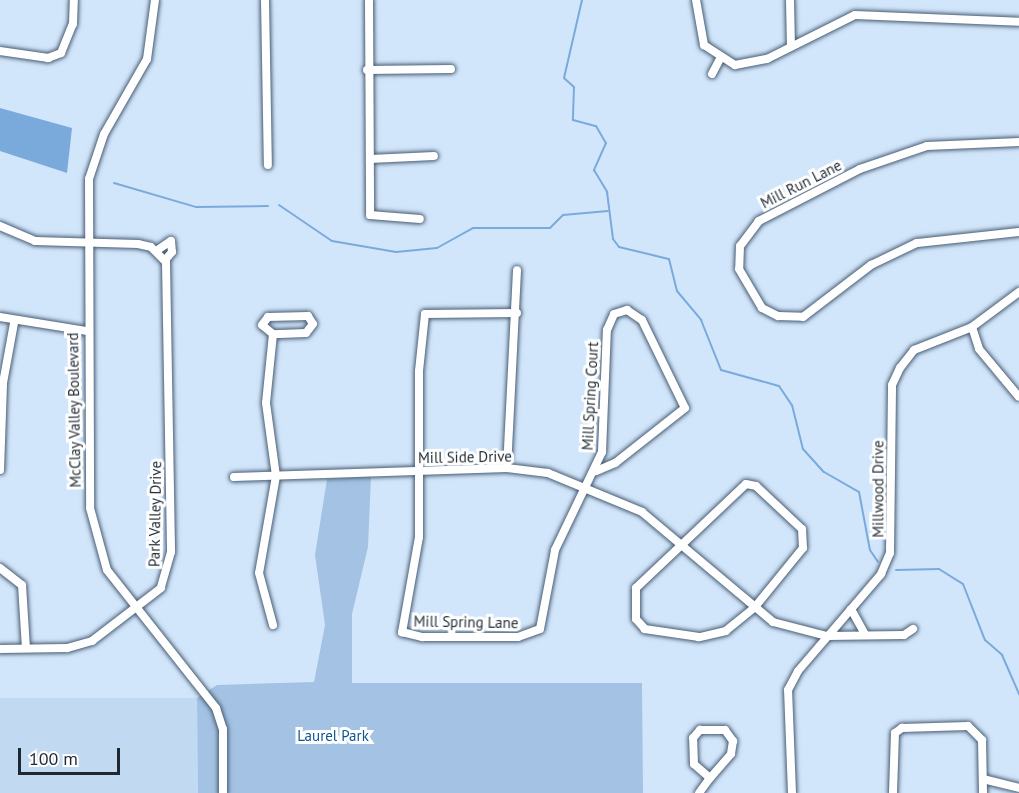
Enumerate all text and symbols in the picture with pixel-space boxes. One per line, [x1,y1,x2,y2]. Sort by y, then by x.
street label: Mill Run Lane [758,156,844,212]
street label: McClay Valley Boulevard [64,332,84,488]
street label: Mill Spring Court [578,341,602,451]
street label: Millwood Drive [869,440,887,538]
street label: Mill Side Drive [418,447,512,467]
street label: Park Valley Drive [145,460,165,568]
street label: Mill Spring Lane [413,612,519,632]
park label: Laurel Park [297,727,369,745]
scale bar [21,736,123,774]
text: 100 m [29,747,78,770]

